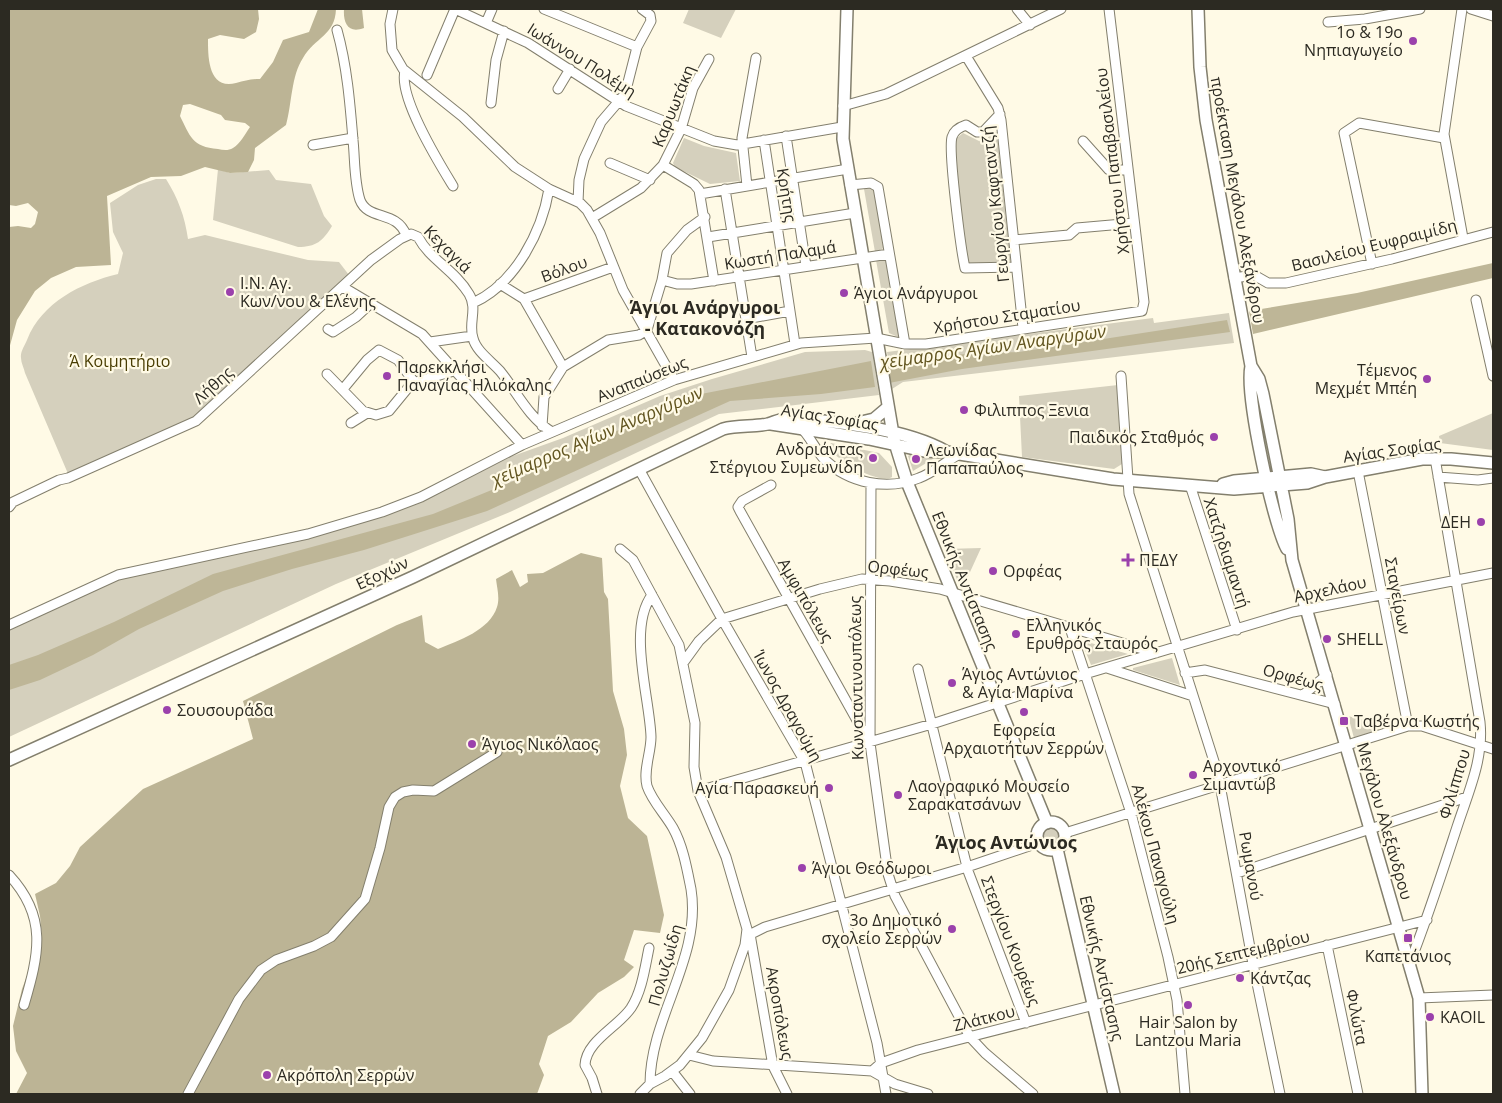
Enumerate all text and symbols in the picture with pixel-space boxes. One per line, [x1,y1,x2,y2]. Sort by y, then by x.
street label: Ιωάννου Πολέμη [523,18,641,102]
place label: 1ο & 19ο Νηπιαγωγείο [1304,21,1403,61]
marker: 1ο & 19ο Νηπιαγωγείο [1407,35,1419,47]
street label: Καρυωτάκη [647,62,699,150]
street label: Χρήστου Παπαβασιλείου [1090,67,1134,255]
street label: προέκταση Μεγάλου Αλεξάνδρου [1205,75,1271,325]
street label: Γεωργίου Καφταντζή [976,125,1014,283]
street label: Κρήτης [772,166,802,224]
street label: Βασιλείου Ευφραιμίδη [1289,214,1459,276]
street label: Κεχαγιά [419,220,477,278]
street label: Κωστή Παλαμά [723,235,838,275]
street label: Βόλου [538,250,590,288]
place label: Ι.Ν. Αγ. Κων/νου & Ελένης [240,272,376,312]
place label: Άγιοι Ανάργυροι [854,282,978,304]
marker: Ι.Ν. Αγ. Κων/νου & Ελένης [224,286,236,298]
marker: Άγιοι Ανάργυροι [838,287,850,299]
street label: Χρήστου Σταματίου [932,294,1082,338]
district label: Άγιοι Ανάργυροι - Κατακονόζη [630,295,780,340]
water label: χείμαρρος Αγίων Αναργύρων [876,318,1109,374]
park label: Ά Κοιμητήριο [70,350,170,372]
street label: Αναπαύσεως [593,351,691,407]
place label: Παρεκκλήσι Παναγίας Ηλιόκαλης [397,356,552,396]
place label: Τέμενος Μεχμέτ Μπέη [1315,359,1417,399]
street label: Λήθης [188,361,238,409]
marker: Παρεκκλήσι Παναγίας Ηλιόκαλης [381,370,393,382]
marker: Τέμενος Μεχμέτ Μπέη [1421,373,1433,385]
water label: χείμαρρος Αγίων Αναργύρων [486,379,708,491]
street label: Αγίας Σοφίας [780,398,881,436]
place label: Φιλιππος Ξενια [974,399,1089,421]
marker: Φιλιππος Ξενια [958,404,970,416]
place label: Παιδικός Σταθμός [1069,426,1204,448]
marker: Παιδικός Σταθμός [1208,431,1220,443]
street label: Αγίας Σοφίας [1342,432,1443,468]
place label: Ανδριάντας Στέργιου Συμεωνίδη [710,438,863,478]
place label: Λεωνίδας Παπαπαύλος [926,439,1024,479]
marker: Ανδριάντας Στέργιου Συμεωνίδη [867,452,879,464]
marker: Λεωνίδας Παπαπαύλος [910,453,922,465]
street label: Χατζηδιαμαντή [1199,495,1255,611]
street label: Εθνικής Αντίστασης [927,508,1003,654]
place label: ΔΕΗ [1441,511,1471,533]
marker: ΔΕΗ [1475,516,1487,528]
place label: ΠΕΔΥ [1139,549,1178,571]
street label: Εξοχών [352,551,412,595]
marker: ΠΕΔΥ [1121,553,1135,567]
street label: Αμφιπόλεως [773,554,839,646]
street label: Ορφέως [866,555,930,583]
street label: Σταγείρων [1380,555,1416,637]
place label: Ορφέας [1003,560,1062,582]
marker: Ορφέας [987,565,999,577]
street label: Αρχελάου [1292,571,1368,607]
street label: Κωνσταντινουπόλεως [844,596,868,760]
place label: Ελληνικός Ερυθρός Σταυρός [1026,614,1158,654]
marker: Ελληνικός Ερυθρός Σταυρός [1010,628,1022,640]
place label: SHELL [1337,628,1383,650]
marker: SHELL [1321,633,1333,645]
street label: Ίωνος Δραγούμη [748,645,828,766]
street label: Ορφέως [1261,658,1326,696]
place label: Άγιος Αντώνιος & Αγία Μαρίνα [962,663,1078,703]
marker: Άγιος Αντώνιος & Αγία Μαρίνα [946,677,958,689]
place label: Σουσουράδα [177,699,274,721]
marker: Σουσουράδα [161,704,173,716]
marker: Εφορεία Αρχαιοτήτων Σερρών [1018,706,1030,718]
place label: Ταβέρνα Κωστής [1354,710,1480,732]
marker: Ταβέρνα Κωστής [1338,715,1350,727]
place label: Εφορεία Αρχαιοτήτων Σερρών [944,719,1105,759]
place label: Άγιος Νικόλαος [482,733,599,755]
marker: Άγιος Νικόλαος [466,738,478,750]
street label: Μεγάλου Αλεξάνδρου [1352,740,1418,902]
street label: Φιλίππου [1433,746,1475,822]
place label: Αρχοντικό Σιμαντώβ [1203,755,1281,795]
marker: Αρχοντικό Σιμαντώβ [1187,769,1199,781]
place label: Λαογραφικό Μουσείο Σαρακατσάνων [908,775,1070,815]
place label: Αγία Παρασκευή [695,777,819,799]
marker: Αγία Παρασκευή [823,782,835,794]
street label: Αλέκου Παναγούλη [1127,782,1185,926]
marker: Λαογραφικό Μουσείο Σαρακατσάνων [892,789,904,801]
district label: Άγιος Αντώνιος [935,830,1077,854]
street label: Ρωμανού [1234,830,1268,902]
place label: Άγιοι Θεόδωροι [812,857,932,879]
marker: Άγιοι Θεόδωροι [796,862,808,874]
street label: Στεργίου Κουρέως [976,873,1046,1009]
street label: Εθνικής Αντίστασης [1075,893,1130,1043]
place label: 3ο Δημοτικό σχολείο Σερρών [821,909,942,949]
street label: Πολυζωίδη [643,921,687,1009]
marker: 3ο Δημοτικό σχολείο Σερρών [946,923,958,935]
street label: 20ής Σεπτεμβρίου [1174,925,1312,979]
marker: Καπετάνιος [1402,932,1414,944]
place label: Καπετάνιος [1365,945,1451,967]
street label: Ακροπόλεως [761,965,799,1062]
place label: Κάντζας [1250,967,1311,989]
marker: Κάντζας [1234,972,1246,984]
street label: Φιλώτα [1341,987,1373,1047]
marker: Hair Salon by Lantzou Maria [1182,999,1194,1011]
street label: Ζλάτκου [951,1000,1017,1036]
place label: KAOIL [1440,1006,1485,1028]
place label: Hair Salon by Lantzou Maria [1135,1011,1241,1051]
marker: KAOIL [1424,1011,1436,1023]
place label: Ακρόπολη Σερρών [277,1064,415,1086]
marker: Ακρόπολη Σερρών [261,1069,273,1081]

